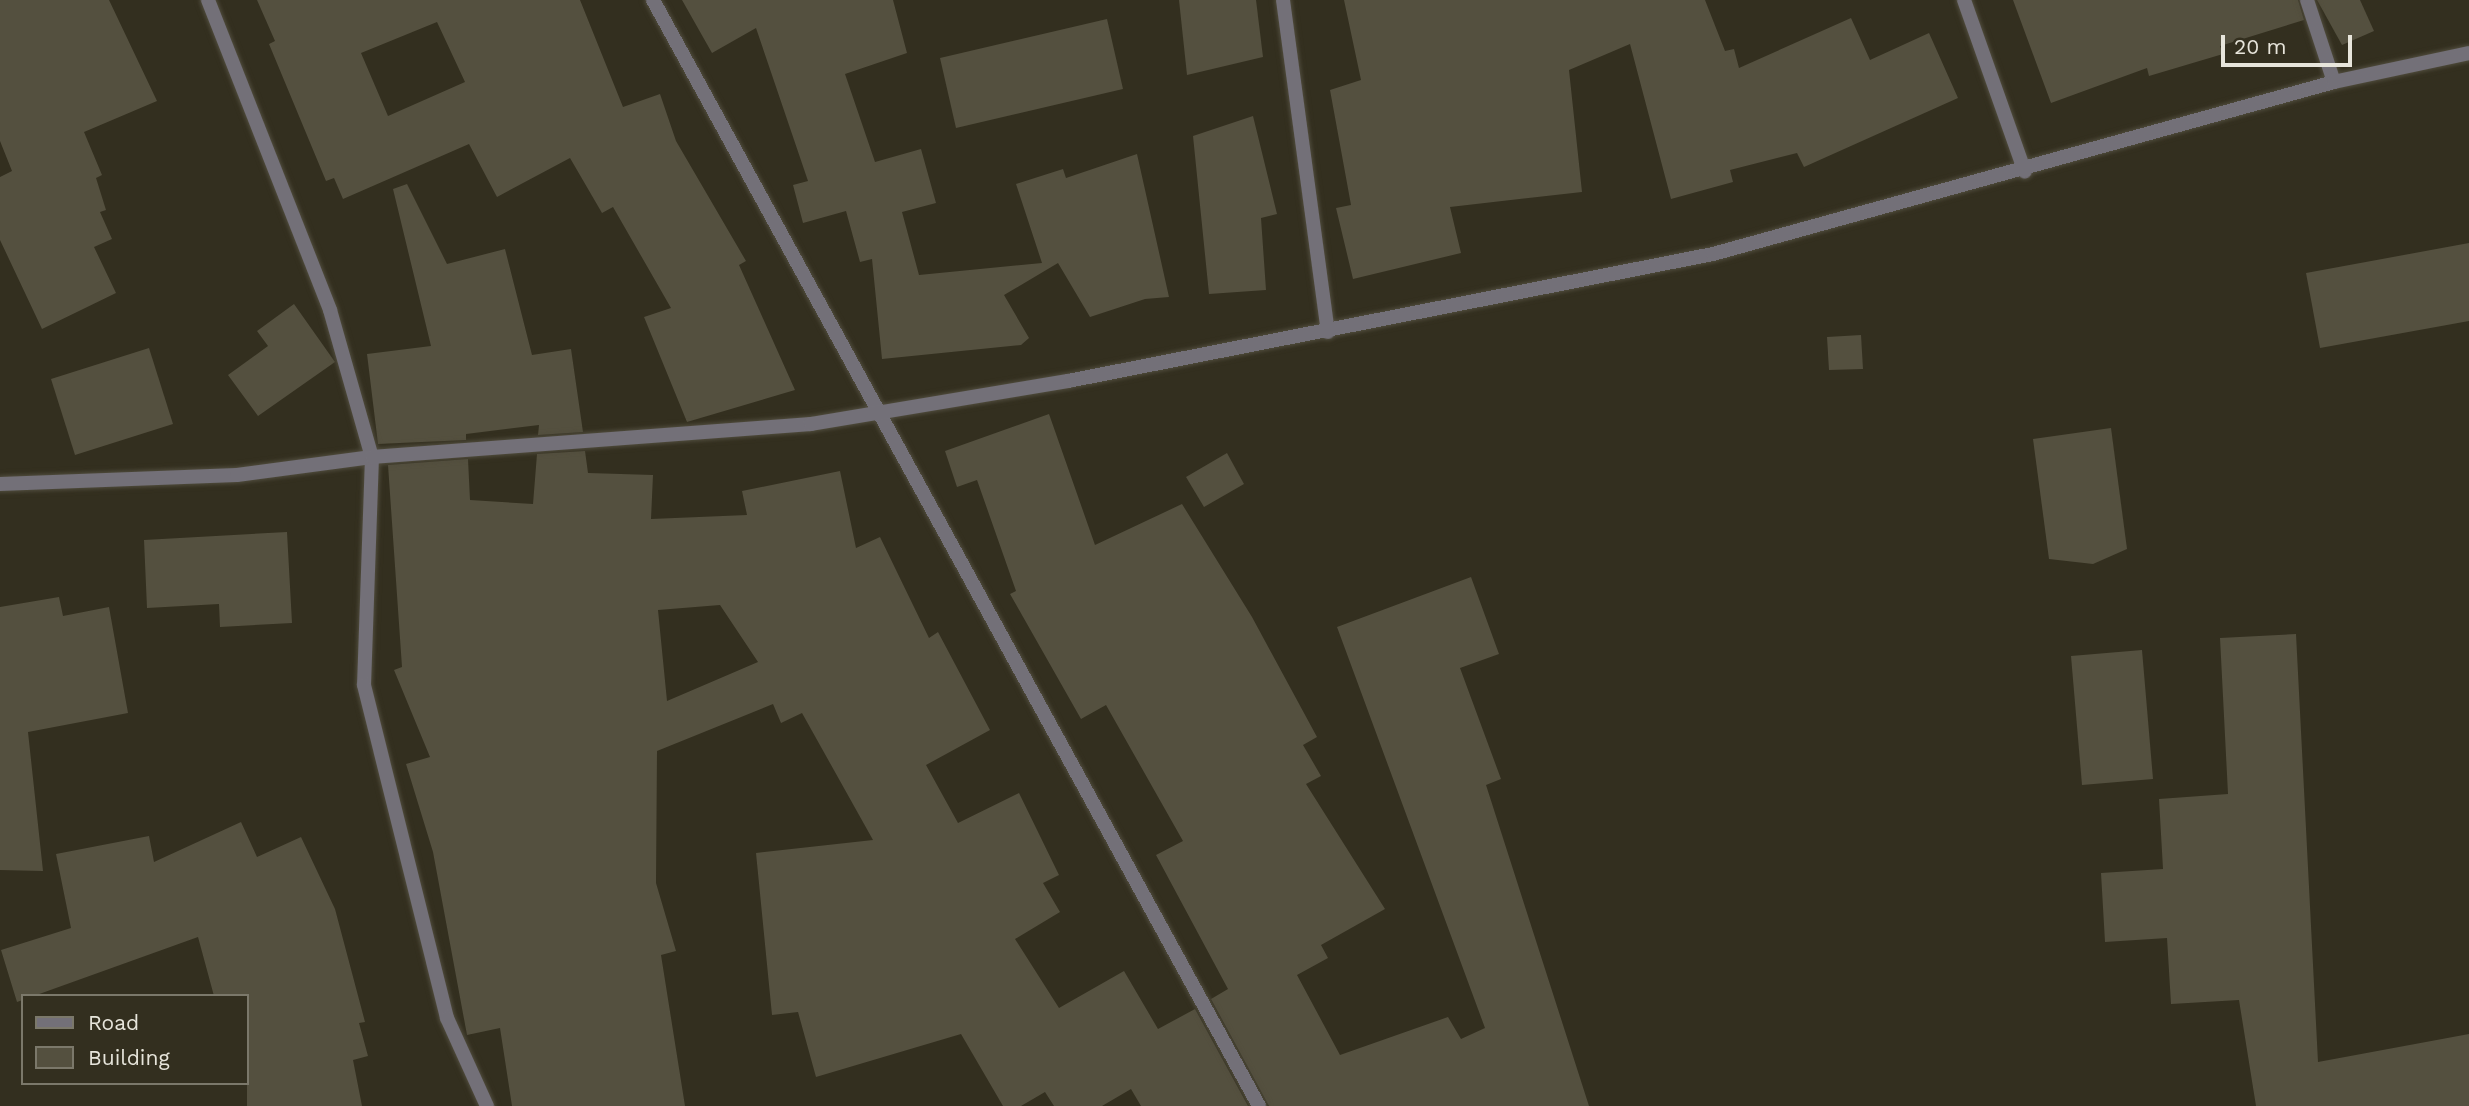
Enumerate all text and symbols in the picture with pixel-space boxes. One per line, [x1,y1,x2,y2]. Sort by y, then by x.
scale bar [2224,21,2355,65]
text: 20 m [2234,34,2286,59]
legend [21,994,248,1085]
text: Road [88,1010,139,1035]
text: Building [88,1045,170,1070]

